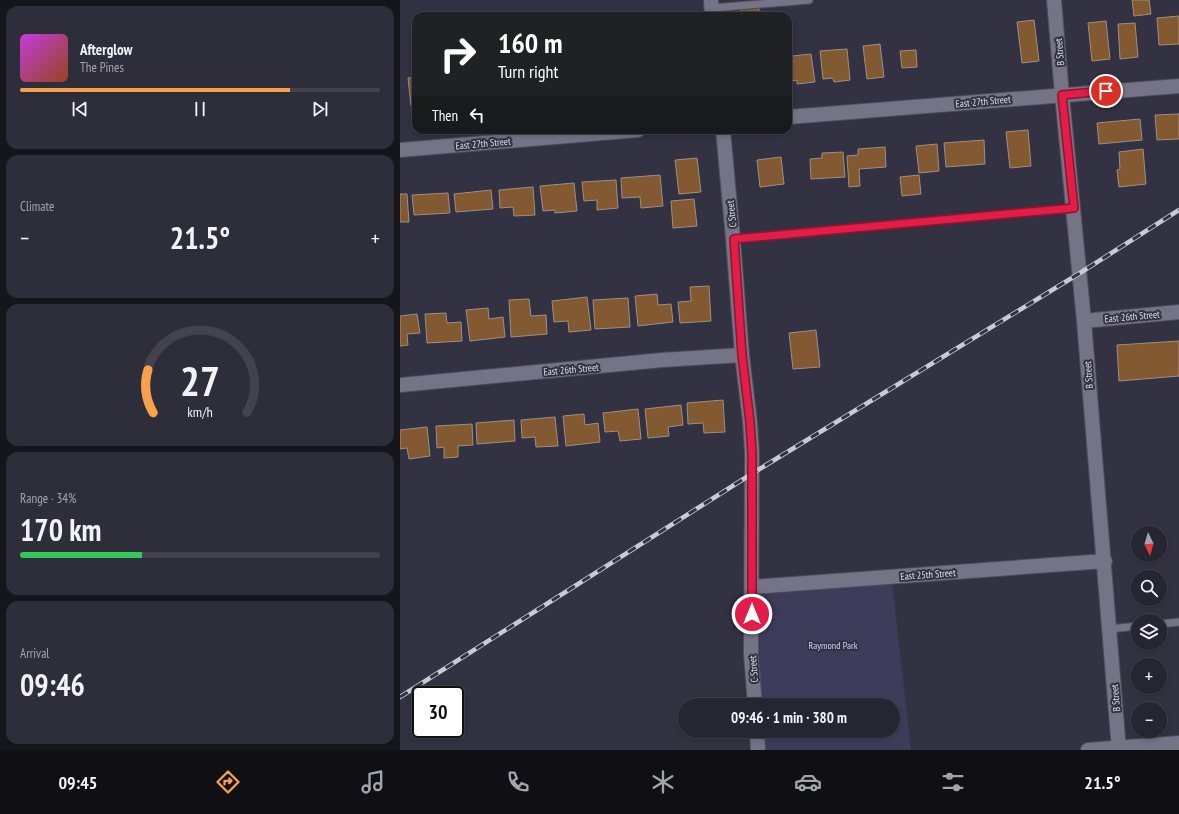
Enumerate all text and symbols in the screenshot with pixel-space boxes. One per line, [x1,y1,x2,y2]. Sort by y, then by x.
text: 160 m [498,24,562,61]
icon: right [432,28,484,80]
street label: B Street [1052,37,1067,66]
text: Afterglow [80,40,132,59]
text: The Pines [80,59,124,76]
text: Turn right [498,60,558,83]
pin [1089,74,1123,108]
icon: arrive [1095,80,1117,102]
street label: East 27th Street [955,93,1011,110]
icon: previous [69,98,91,120]
icon: pause [189,98,211,120]
icon: next [309,98,331,120]
icon: left [466,104,488,126]
text: Then [432,106,458,125]
street label: East 27th Street [455,135,511,152]
text: Climate [20,198,54,215]
street label: C Street [724,200,739,228]
text: 21.5° [170,218,230,257]
text: − [20,224,29,252]
text: + [371,224,380,252]
street label: East 26th Street [1104,308,1161,325]
text: 27 [180,354,220,407]
street label: East 26th Street [543,361,600,378]
street label: B Street [1081,361,1096,389]
text: km/h [187,402,213,421]
text: Range · 34% [20,490,76,507]
text: 170 km [20,510,101,549]
north arrow [1131,526,1167,562]
map controls [1131,526,1167,738]
street label: East 25th Street [900,566,956,583]
button: search [1131,570,1167,606]
position arrow [731,593,773,635]
button: layers [1131,614,1167,650]
park label: Raymond Park [808,639,858,652]
text: Arrival [20,645,49,662]
street label: C Street [746,655,761,683]
button: + [1131,658,1167,694]
text: 09:46 [20,665,85,704]
street label: B Street [1108,683,1123,712]
speed limit sign: 30 [412,686,464,738]
button: − [1131,702,1167,738]
text: 09:46 · 1 min · 380 m [731,708,847,727]
icon: directions [214,768,242,796]
icon: music [359,768,387,796]
icon: phone [504,768,532,796]
icon: climate [649,768,677,796]
icon: car [794,768,822,796]
icon: filters [939,768,967,796]
text: 09:45 [58,771,97,794]
text: 21.5° [1084,771,1121,794]

